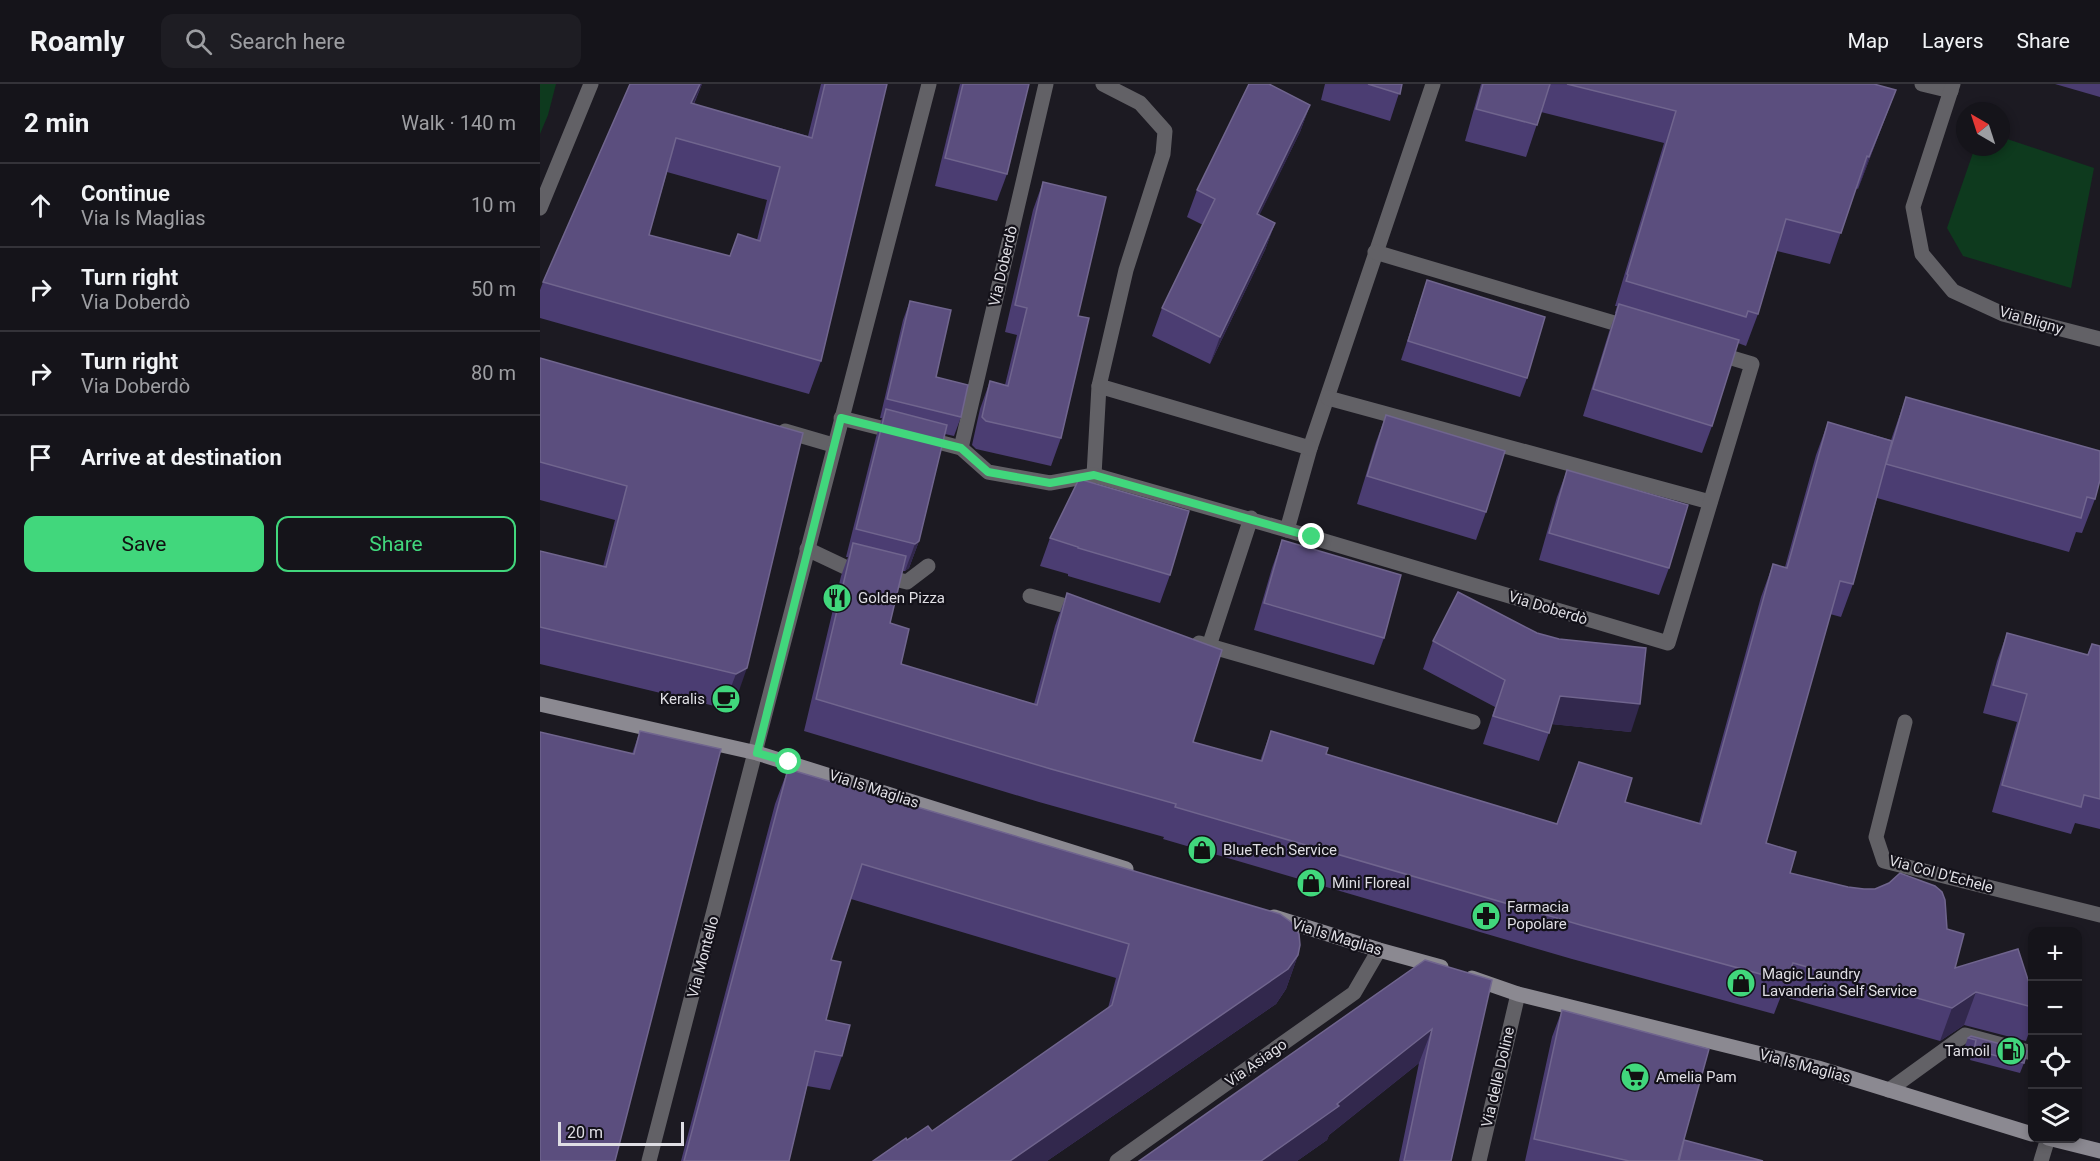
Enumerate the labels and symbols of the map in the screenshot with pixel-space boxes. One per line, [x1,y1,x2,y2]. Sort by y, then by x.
north arrow [1956,102,2010,156]
street label: Via Doberdò [985,224,1021,308]
street label: Via Bligny [1997,302,2065,338]
route end [1298,523,1324,549]
restaurant icon: Golden Pizza [821,582,853,614]
street label: Via Doberdò [1506,587,1590,629]
place label: Golden Pizza [858,589,945,607]
cafe icon: Keralis [710,683,742,715]
place label: Keralis [660,690,705,708]
route start [775,748,801,774]
street label: Via Is Maglias [827,766,921,812]
shop icon: BlueTech Service [1186,834,1218,866]
place label: BlueTech Service [1223,841,1337,859]
street label: Via Col D'Echele [1887,851,1995,897]
shop icon: Mini Floreal [1295,867,1327,899]
place label: Mini Floreal [1332,874,1410,892]
place label: Farmacia Popolare [1507,898,1569,933]
pharmacy icon: Farmacia Popolare [1470,900,1502,932]
street label: Via Montello [683,914,723,1000]
street label: Via Is Maglias [1290,915,1384,959]
place label: Magic Laundry Lavanderia Self Service [1762,965,1917,1000]
shop icon: Magic Laundry Lavanderia Self Service [1725,967,1757,999]
street label: Via delle Doline [1478,1025,1518,1129]
street label: Via Asiago [1222,1035,1290,1091]
fuel station icon: Tamoil [1995,1035,2027,1067]
place label: Tamoil [1945,1042,1990,1060]
street label: Via Is Maglias [1758,1045,1852,1087]
supermarket icon: Amelia Pam [1619,1061,1651,1093]
place label: Amelia Pam [1656,1068,1737,1086]
scale bar [558,1119,684,1146]

